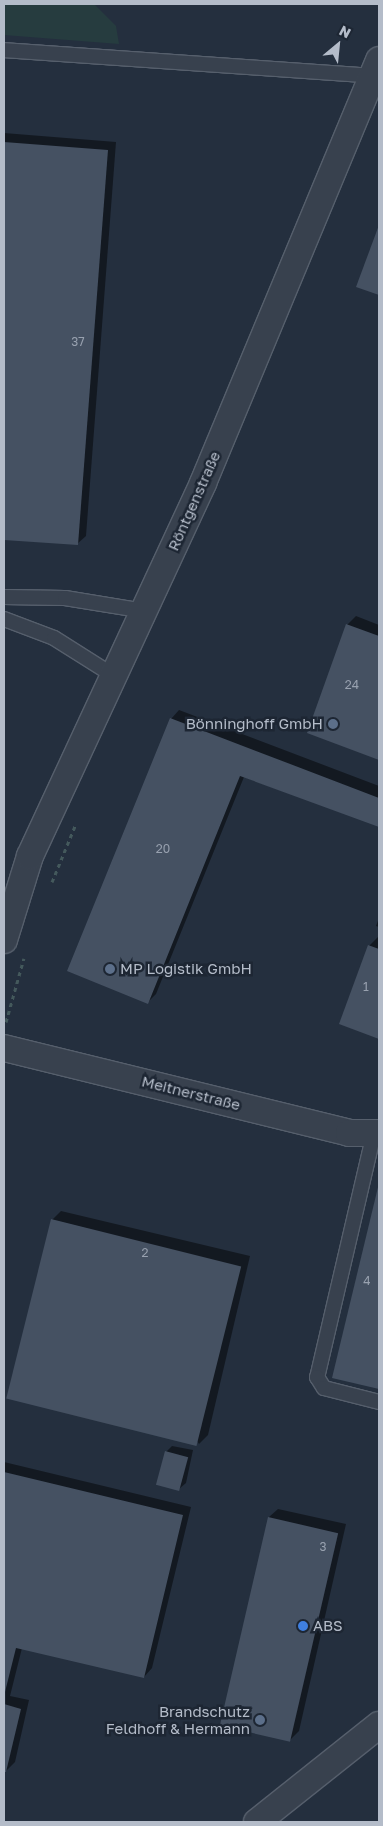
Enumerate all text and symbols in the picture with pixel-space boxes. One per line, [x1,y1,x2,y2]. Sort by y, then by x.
north arrow [313,20,363,70]
text: N [337,21,354,41]
house number: 37 [71,335,85,349]
street label: Röntgenstraße [164,449,224,553]
house number: 24 [345,678,359,692]
place label: Bönninghoff GmbH [186,715,323,733]
marker: Bönninghoff GmbH [327,718,339,730]
house number: 20 [156,842,170,856]
place label: MP Logistik GmbH [120,960,252,978]
marker: MP Logistik GmbH [104,963,116,975]
house number: 1 [363,980,369,994]
street label: Meitnerstraße [140,1072,242,1114]
house number: 2 [142,1246,148,1260]
house number: 4 [363,1274,371,1288]
house number: 3 [319,1540,327,1554]
place label: ABS [313,1617,343,1635]
marker: ABS [297,1620,309,1632]
place label: Brandschutz Feldhoff & Hermann [106,1702,250,1737]
marker: Brandschutz Feldhoff & Hermann [254,1714,266,1726]

